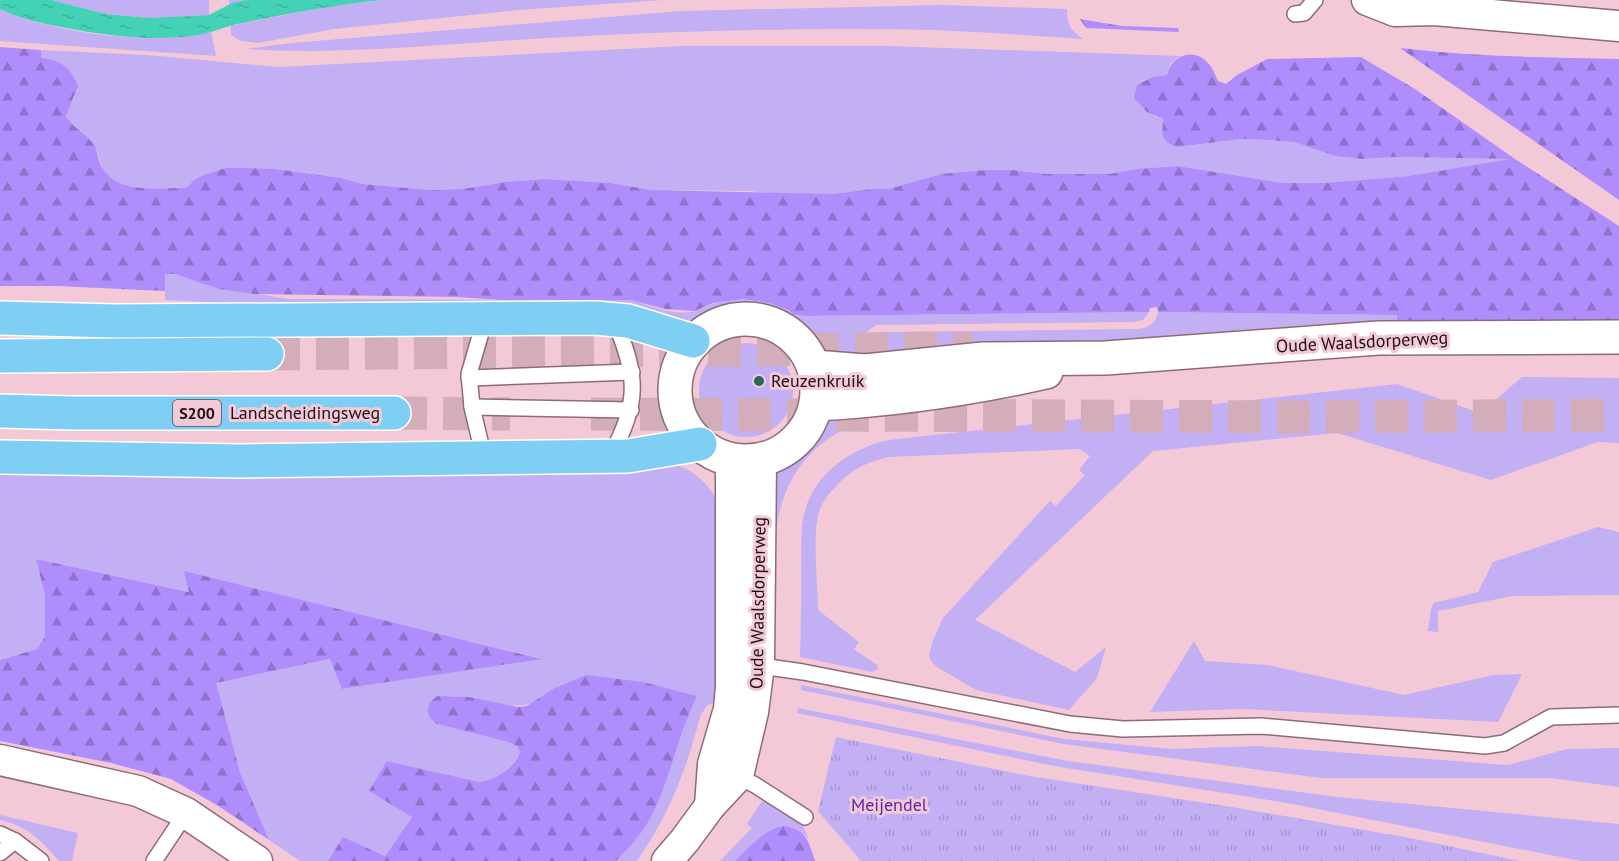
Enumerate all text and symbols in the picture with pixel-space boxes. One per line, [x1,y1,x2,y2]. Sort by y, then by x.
street label: Oude Waalsdorperweg [1275,326,1449,357]
place label: Reuzenkruik [771,369,865,392]
marker: Reuzenkruik [752,374,766,388]
road number: S200 [173,400,221,426]
street label: Landscheidingsweg [230,401,380,424]
street label: Oude Waalsdorperweg [744,517,771,689]
park label: Meijendel [851,793,928,816]

